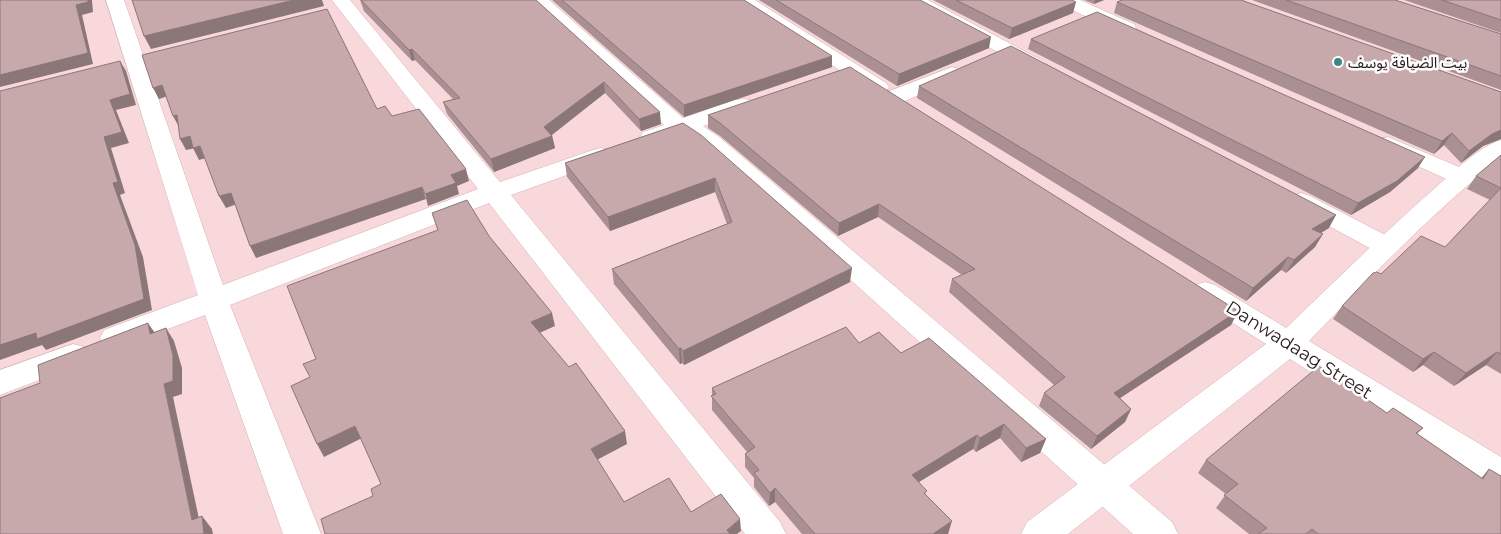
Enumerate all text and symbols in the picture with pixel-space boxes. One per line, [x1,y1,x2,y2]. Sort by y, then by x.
place label: بيت الضيافة يوسف [1348,53,1467,72]
marker: بيت الضيافة يوسف [1332,56,1344,68]
street label: Danwadaag Street [1222,296,1376,404]

